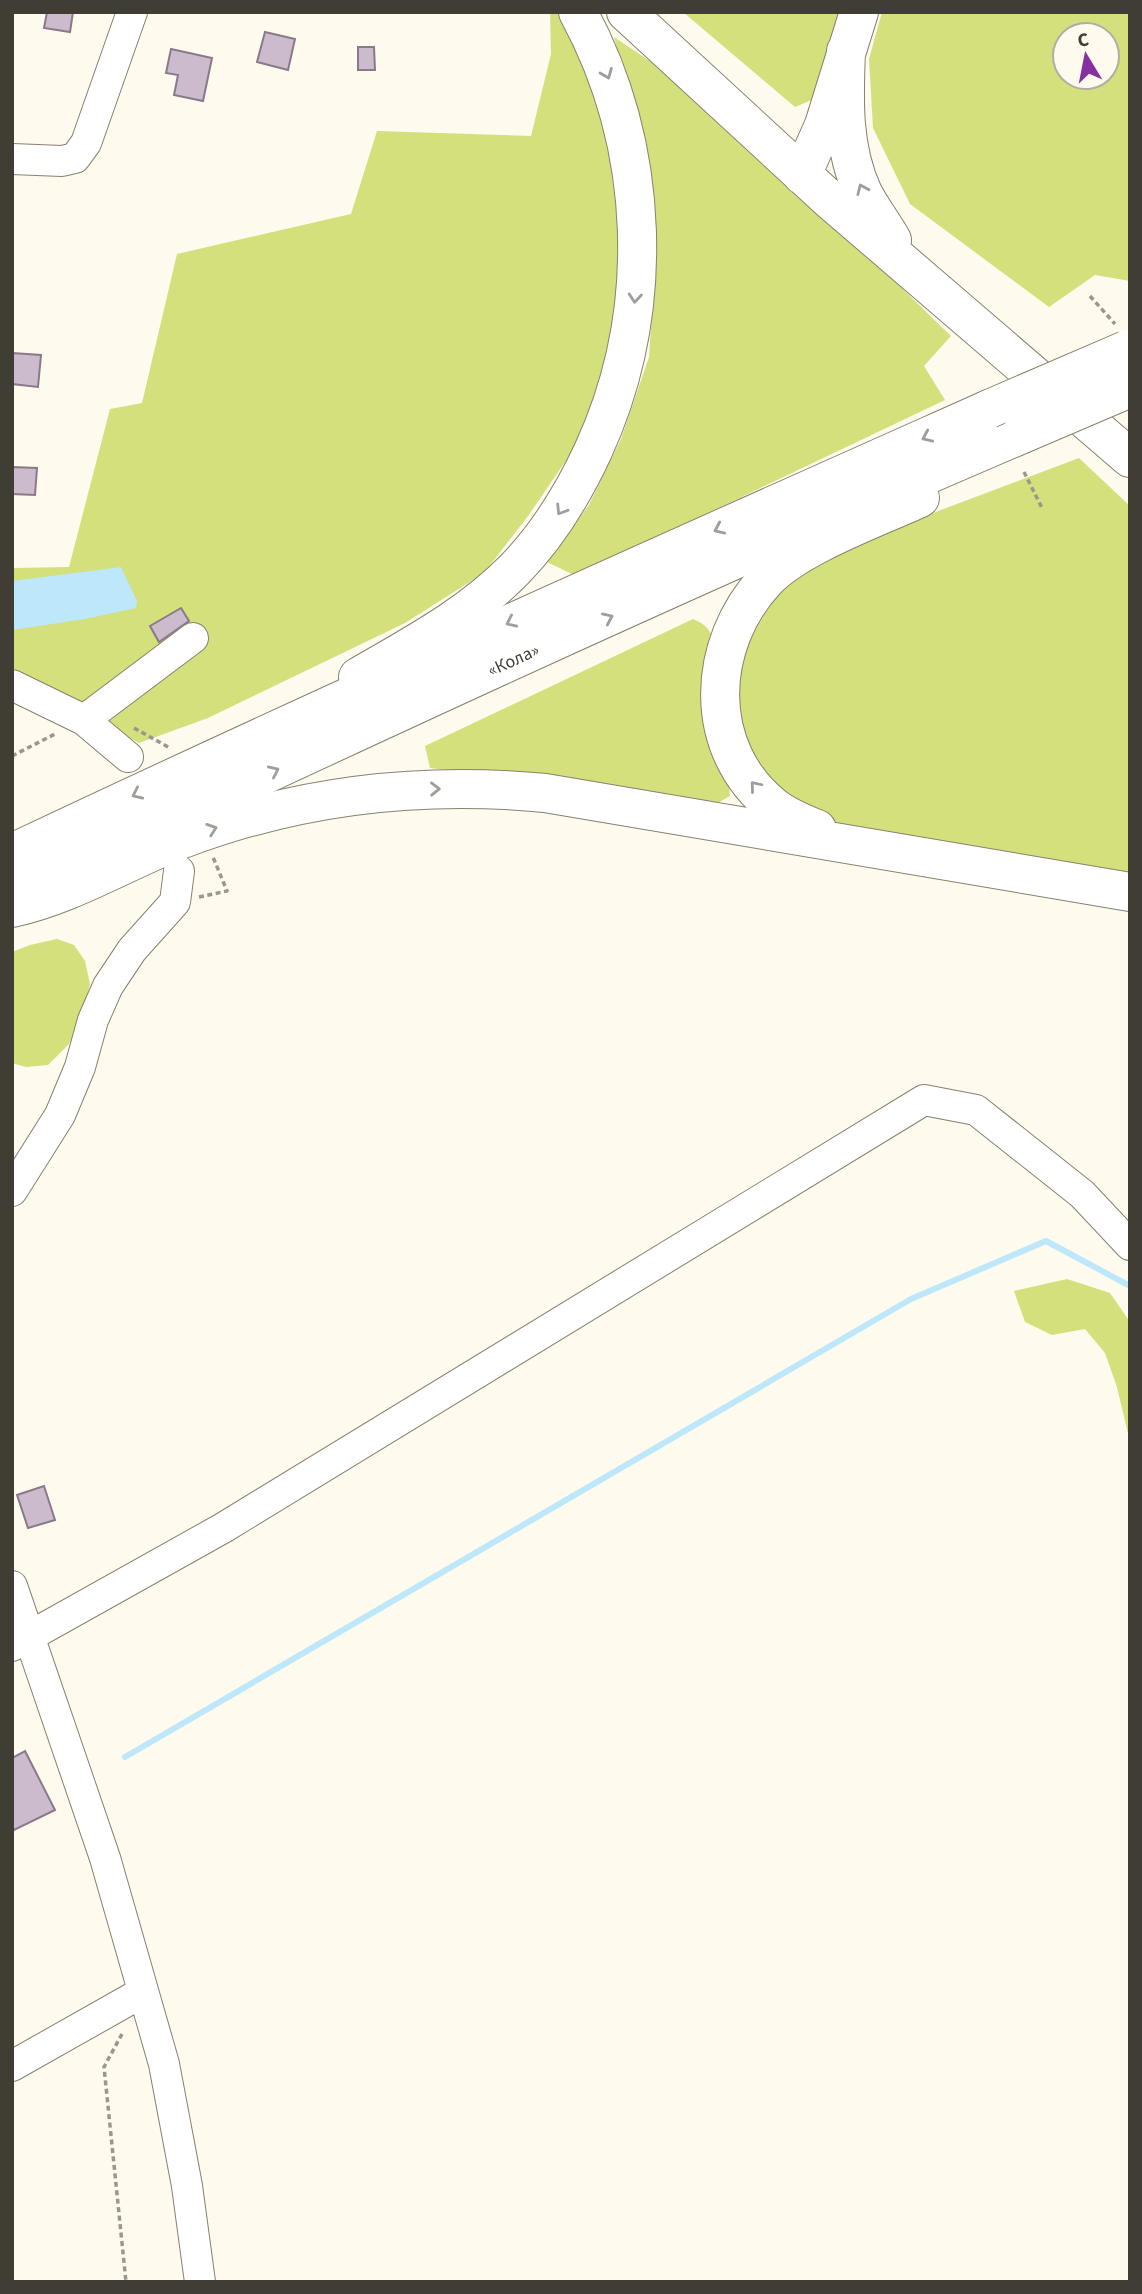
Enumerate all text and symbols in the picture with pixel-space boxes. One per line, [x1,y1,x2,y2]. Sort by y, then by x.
north arrow [1051,21,1121,91]
text: С [1076,26,1091,55]
one-way arrow [598,67,612,79]
one-way arrow [856,184,870,196]
one-way arrow [628,292,643,304]
one-way arrow [922,429,934,443]
one-way arrow [556,502,569,515]
one-way arrow [714,521,726,535]
one-way arrow [601,612,613,626]
one-way arrow [506,614,519,628]
street label: «Кола» [484,637,543,682]
one-way arrow [267,765,279,779]
one-way arrow [430,781,441,796]
one-way arrow [751,781,763,794]
one-way arrow [132,786,144,800]
one-way arrow [206,823,218,837]

